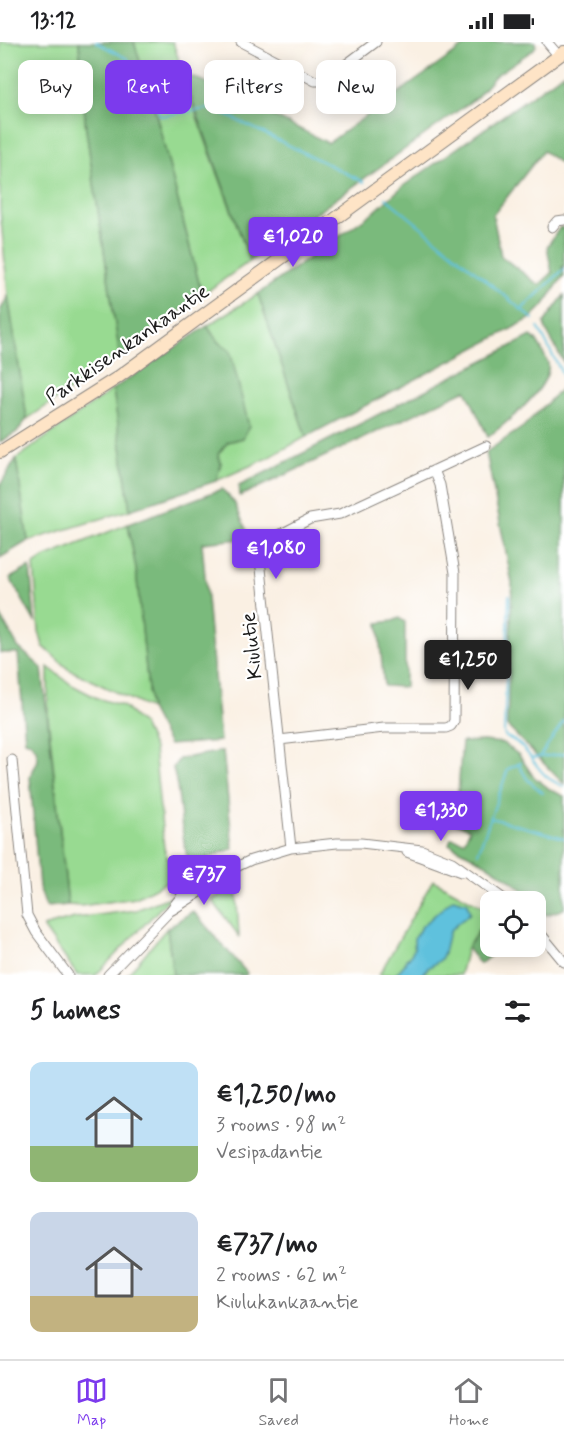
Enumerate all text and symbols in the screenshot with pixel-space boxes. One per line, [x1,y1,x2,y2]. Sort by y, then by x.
text: 13:12 [30,7,76,35]
chip: Buy [18,60,93,114]
chip: Rent [105,60,192,114]
chip: Filters [204,60,304,114]
chip: New [316,60,396,114]
pin: €1,020 [244,217,342,268]
text: €1,020 [263,223,323,250]
street label: Parkkisenkankaantie [40,278,215,412]
pin: €1,080 [227,529,325,580]
text: €1,080 [246,535,306,562]
street label: Kiulutie [235,611,269,681]
pin: €1,250 [419,640,517,691]
text: €1,250 [438,646,498,673]
pin: €1,330 [392,791,490,842]
text: €1,330 [414,797,468,824]
pin: €737 [168,855,240,906]
text: €737 [182,861,226,888]
map controls [480,891,546,957]
button: locate [480,891,546,957]
text: 5 homes [30,994,121,1028]
icon: filters [501,995,534,1028]
text: €1,250/mo [216,1078,336,1112]
icon: home [78,1086,150,1158]
text: 3 rooms · 98 m² [216,1112,346,1139]
text: Vesipadantie [216,1139,323,1166]
text: €737/mo [216,1228,318,1262]
icon: home [78,1236,150,1308]
text: 2 rooms · 62 m² [216,1262,347,1289]
text: Kiulukankaantie [216,1289,359,1316]
tab: Map [75,1374,108,1431]
tab: Saved [258,1374,299,1431]
tab: Home [449,1374,489,1431]

